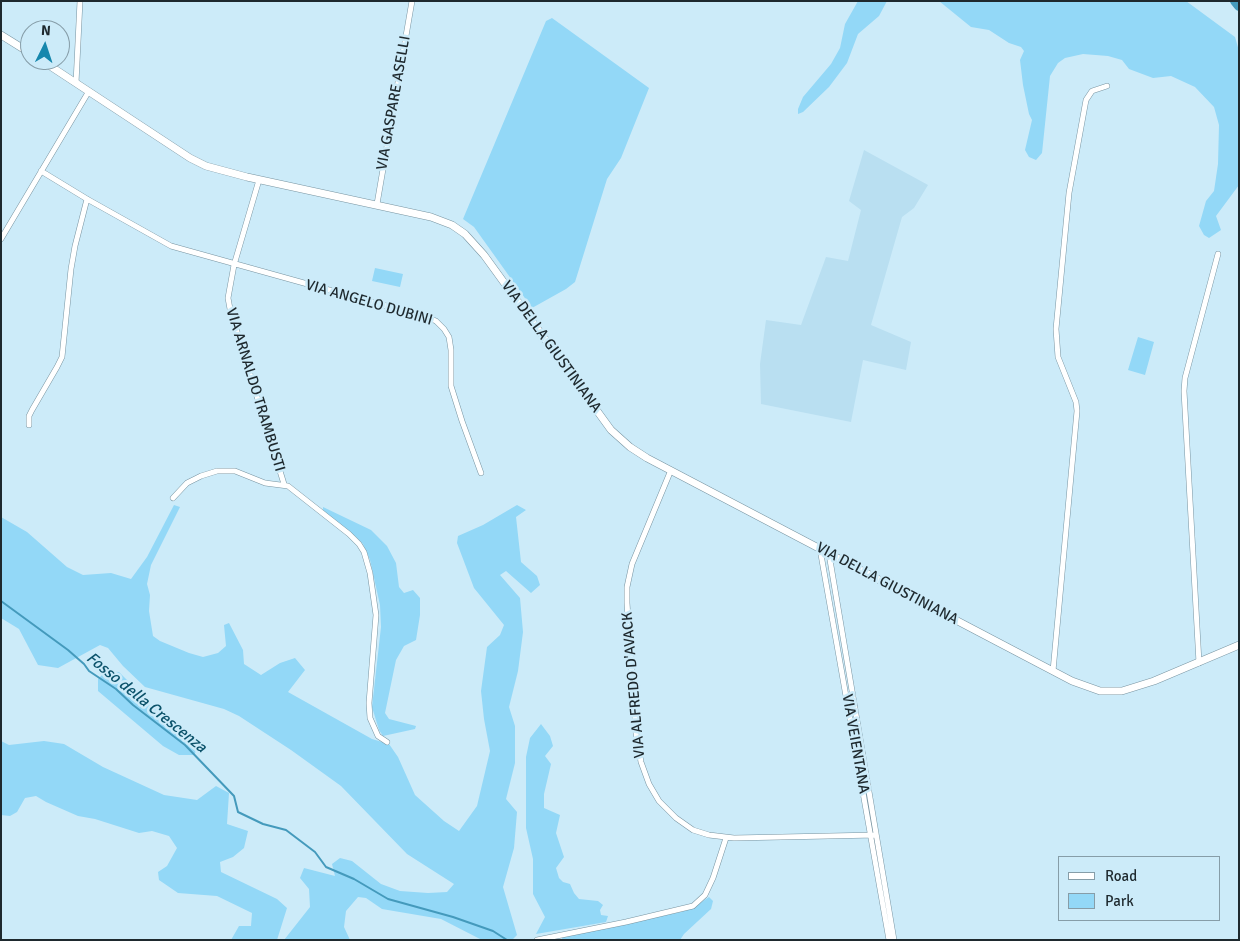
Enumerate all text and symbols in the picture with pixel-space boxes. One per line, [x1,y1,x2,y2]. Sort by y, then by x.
north arrow [20,20,70,70]
text: N [41,22,51,39]
street label: VIA GASPARE ASELLI [373,34,415,172]
street label: VIA ANGELO DUBINI [303,276,435,330]
street label: VIA DELLA GIUSTINIANA [497,278,605,416]
street label: VIA ARNALDO TRAMBUSTI [222,306,288,474]
street label: VIA DELLA GIUSTINIANA [813,539,961,629]
street label: VIA ALFREDO D'AVACK [619,611,649,759]
water label: Fosso della Crescenza [82,649,210,757]
street label: VIA VEIENTANA [837,693,873,795]
legend [1058,856,1220,921]
text: Road [1105,867,1137,885]
text: Park [1105,892,1134,910]

